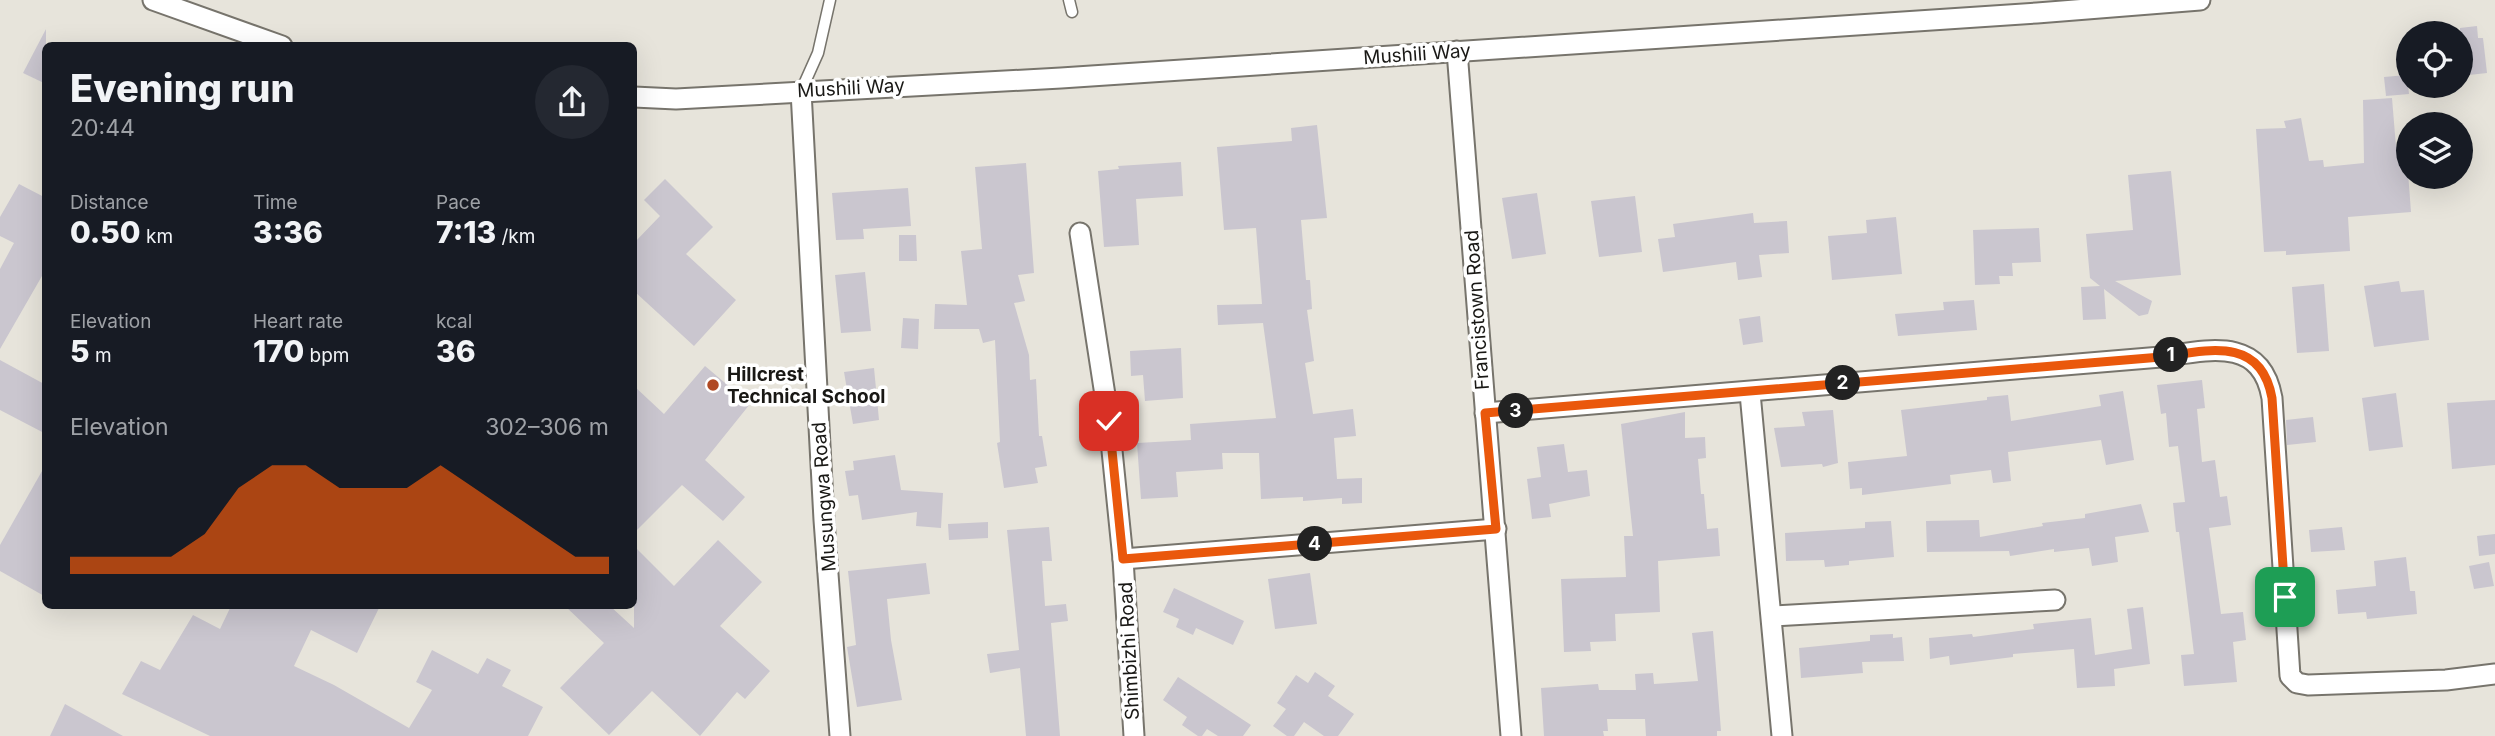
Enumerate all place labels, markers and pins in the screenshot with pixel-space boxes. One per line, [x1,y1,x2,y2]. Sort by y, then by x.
pin: 1 [2154,338,2188,372]
place label: Hillcrest Technical School [727,363,885,408]
pin: 2 [1826,366,1860,400]
marker: Hillcrest Technical School [705,377,721,393]
pin [1079,391,1139,451]
pin: 3 [1498,394,1534,428]
pin: 4 [1298,526,1332,562]
pin [2255,567,2315,627]

